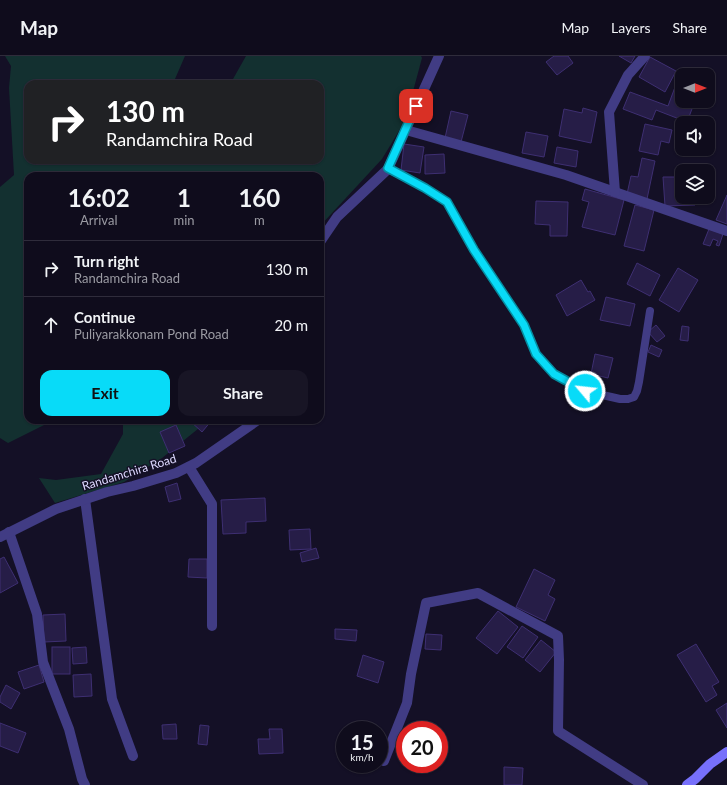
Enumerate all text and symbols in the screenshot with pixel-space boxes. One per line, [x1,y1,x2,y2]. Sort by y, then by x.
text: Map [20,16,58,39]
text: Map [561,19,589,36]
text: Layers [611,19,651,36]
text: Share [673,19,707,36]
north arrow [675,68,715,108]
map controls [675,68,715,204]
pin [399,89,433,123]
text: 130 m [106,94,185,128]
icon: arrive [405,95,427,117]
icon: right [40,96,92,148]
button: sound [675,116,715,156]
text: Randamchira Road [106,128,253,150]
button: layers [675,164,715,204]
text: 16:02 [68,183,130,212]
text: 1 [177,183,191,212]
text: 160 [238,183,280,212]
text: Arrival [80,212,117,228]
text: min [174,212,195,228]
text: m [254,212,265,228]
text: Turn right [74,252,139,270]
icon: right [40,258,62,280]
text: 130 m [266,260,308,278]
text: Randamchira Road [74,270,180,286]
text: Continue [74,308,135,326]
icon: ahead [40,314,62,336]
text: 20 m [274,316,308,334]
text: Puliyarakkonam Pond Road [74,326,229,342]
button: Exit [40,370,170,416]
button: Share [178,370,308,416]
position arrow [564,370,606,412]
street label: Randamchira Road [80,451,178,493]
speed limit sign: 20 [396,721,448,773]
text: 15 [350,730,374,754]
text: km/h [350,751,374,763]

